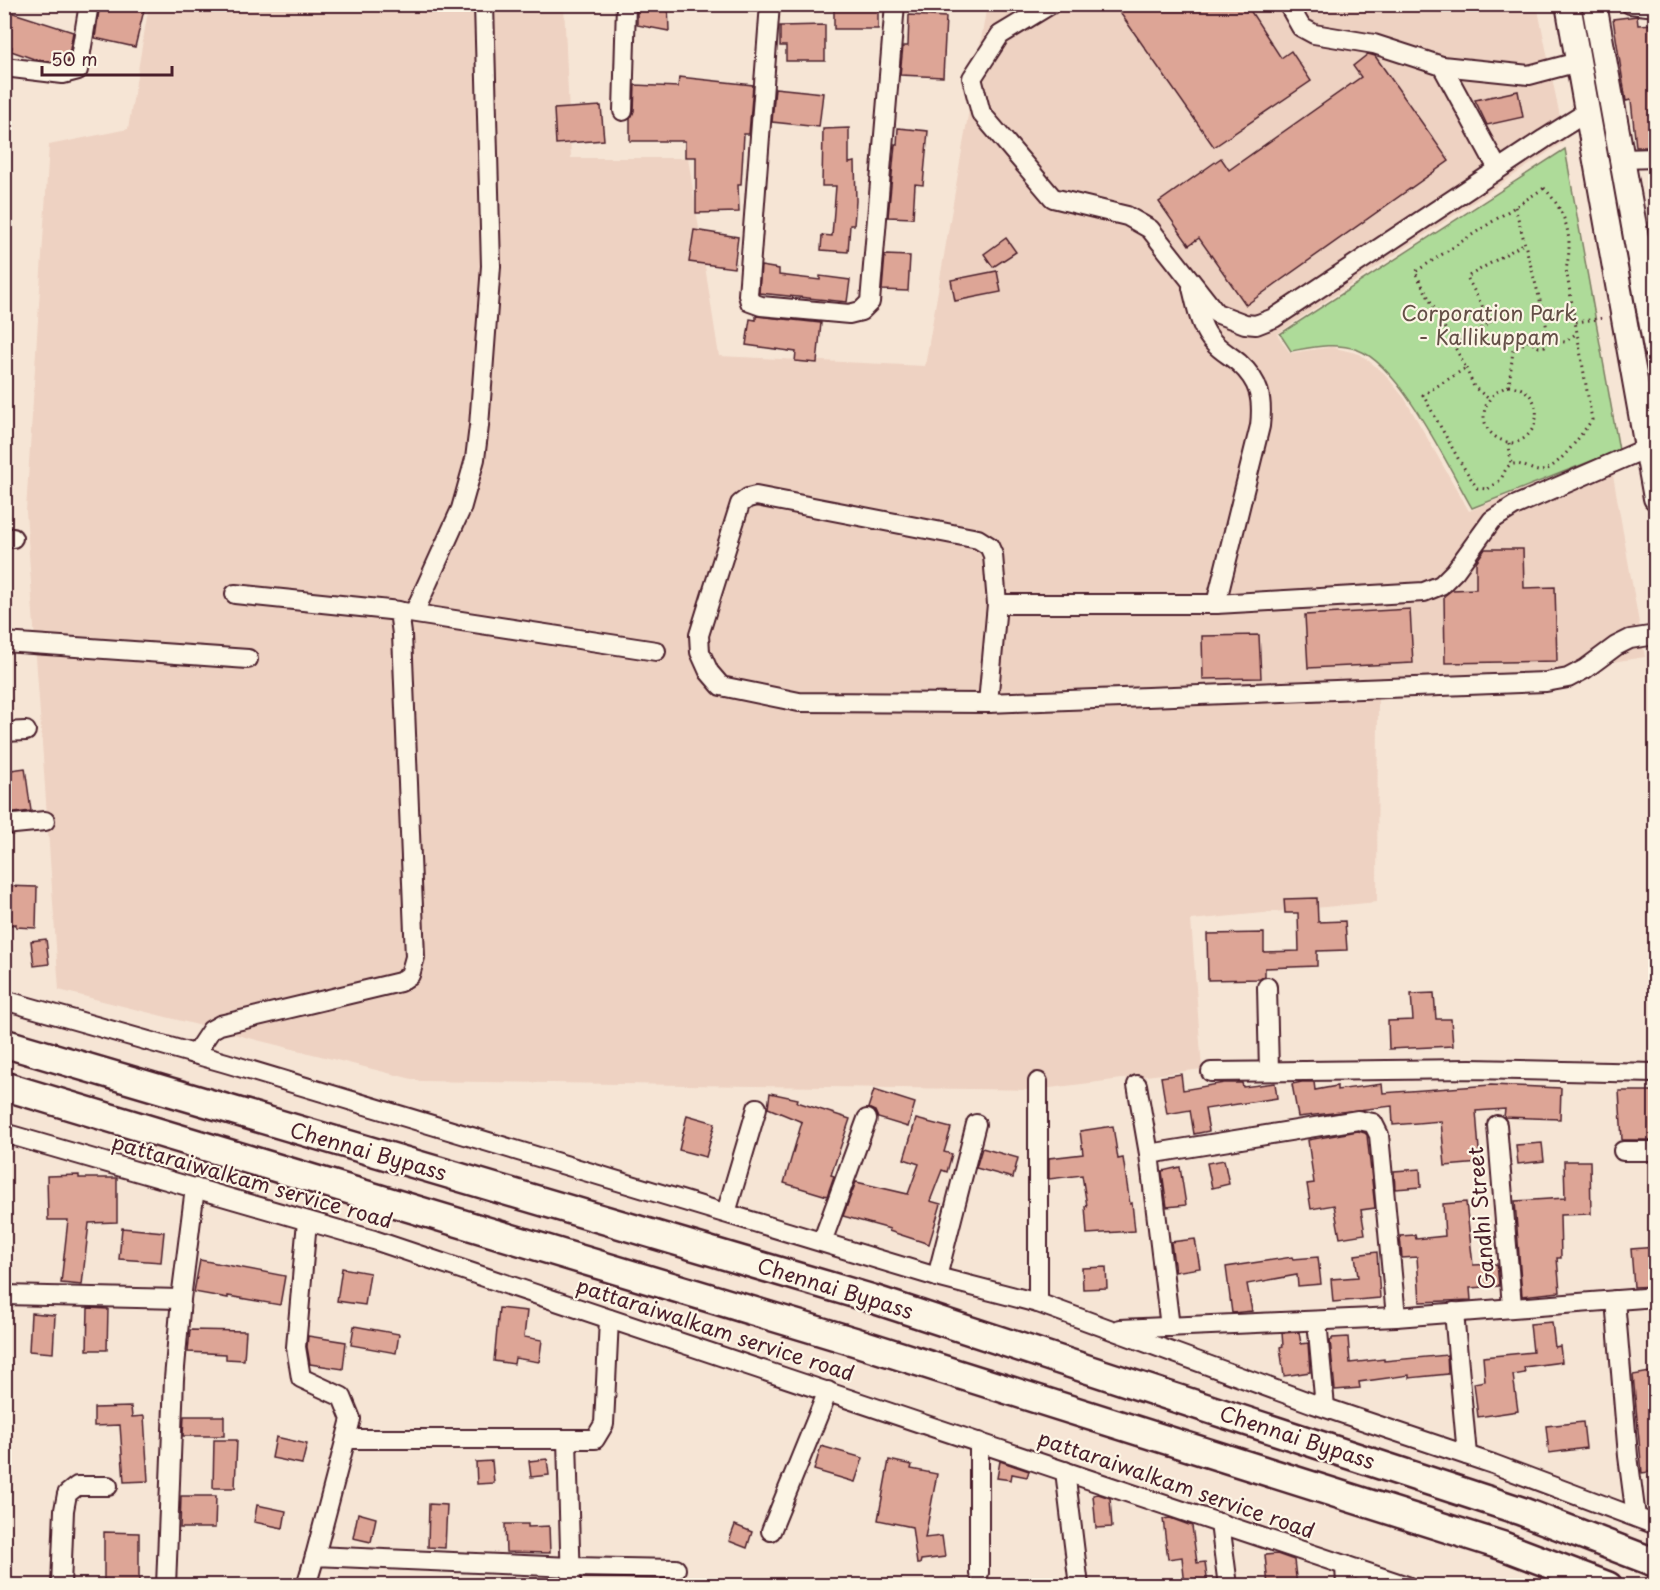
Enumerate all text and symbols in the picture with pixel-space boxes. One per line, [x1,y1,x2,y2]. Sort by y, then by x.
scale bar [42,39,172,77]
text: 50 m [51,45,98,72]
park label: Corporation Park - Kallikuppam [1401,296,1577,352]
street label: Chennai Bypass [287,1112,451,1188]
street label: pattaraiwalkam service road [108,1125,397,1236]
street label: Gandhi Street [1458,1145,1502,1291]
street label: Chennai Bypass [754,1248,918,1326]
street label: pattaraiwalkam service road [572,1268,859,1388]
street label: Chennai Bypass [1216,1396,1379,1476]
street label: pattaraiwalkam service road [1034,1421,1319,1546]

